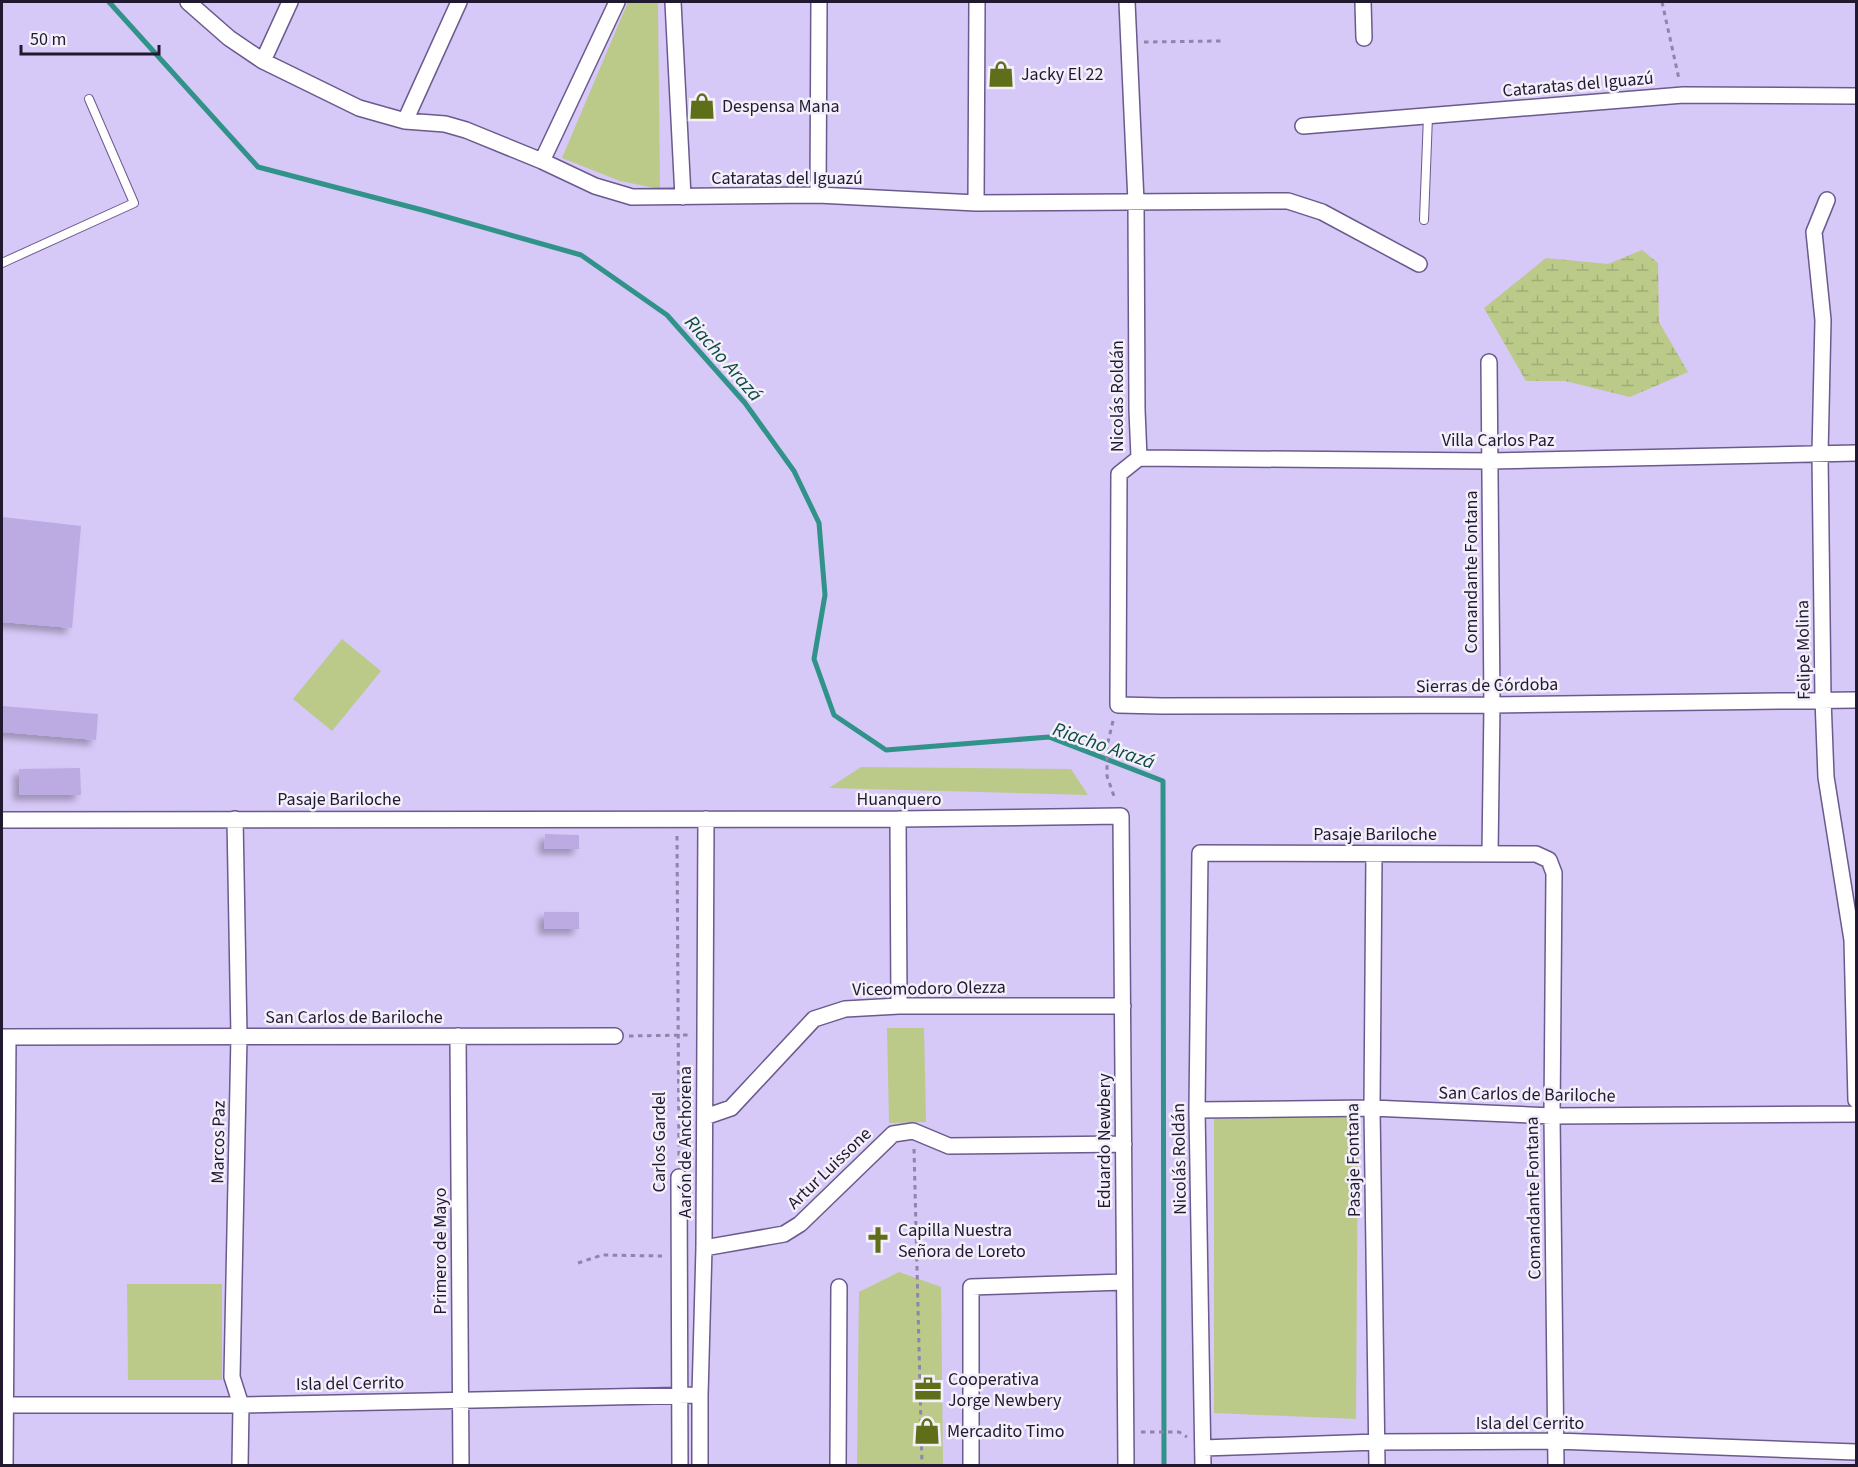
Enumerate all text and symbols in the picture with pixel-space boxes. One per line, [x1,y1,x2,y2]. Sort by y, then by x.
scale bar [21,18,159,56]
text: 50 m [30,27,66,52]
shop icon: Jacky El 22 [986,59,1016,89]
place label: Jacky El 22 [1021,62,1103,87]
street label: Cataratas del Iguazú [1502,65,1655,104]
shop icon: Despensa Mana [687,91,717,121]
place label: Despensa Mana [722,94,840,119]
street label: Cataratas del Iguazú [711,166,863,191]
water label: Riacho Arazá [678,309,769,408]
street label: Nicolás Roldán [1105,340,1130,452]
street label: Villa Carlos Paz [1442,428,1555,453]
street label: Comandante Fontana [1459,490,1484,654]
street label: Felipe Molina [1790,600,1817,700]
street label: Sierras de Córdoba [1416,672,1558,699]
water label: Riacho Arazá [1049,715,1159,777]
street label: Pasaje Bariloche [277,787,401,812]
street label: Huanquero [857,787,941,812]
street label: Pasaje Bariloche [1313,822,1437,847]
street label: Viceomodoro Olezza [852,975,1006,1002]
street label: San Carlos de Bariloche [265,1005,443,1030]
street label: Aarón de Anchorena [673,1066,698,1218]
street label: Eduardo Newbery [1092,1073,1117,1209]
street label: San Carlos de Bariloche [1438,1080,1616,1109]
street label: Carlos Gardel [647,1092,672,1192]
street label: Marcos Paz [205,1100,232,1184]
street label: Nicolás Roldán [1166,1103,1193,1215]
street label: Pasaje Fontana [1340,1103,1367,1217]
street label: Comandante Fontana [1520,1116,1547,1280]
street label: Artur Luissone [782,1122,877,1215]
street label: Primero de Mayo [428,1188,453,1314]
place label: Capilla Nuestra Señora de Loreto [898,1218,1026,1264]
church icon: Capilla Nuestra Señora de Loreto [863,1225,893,1255]
place label: Cooperativa Jorge Newbery [948,1367,1062,1413]
street label: Isla del Cerrito [296,1370,404,1397]
office icon: Cooperativa Jorge Newbery [913,1374,943,1404]
street label: Isla del Cerrito [1476,1411,1584,1436]
shop icon: Mercadito Timo [912,1416,942,1446]
place label: Mercadito Timo [947,1419,1065,1444]

